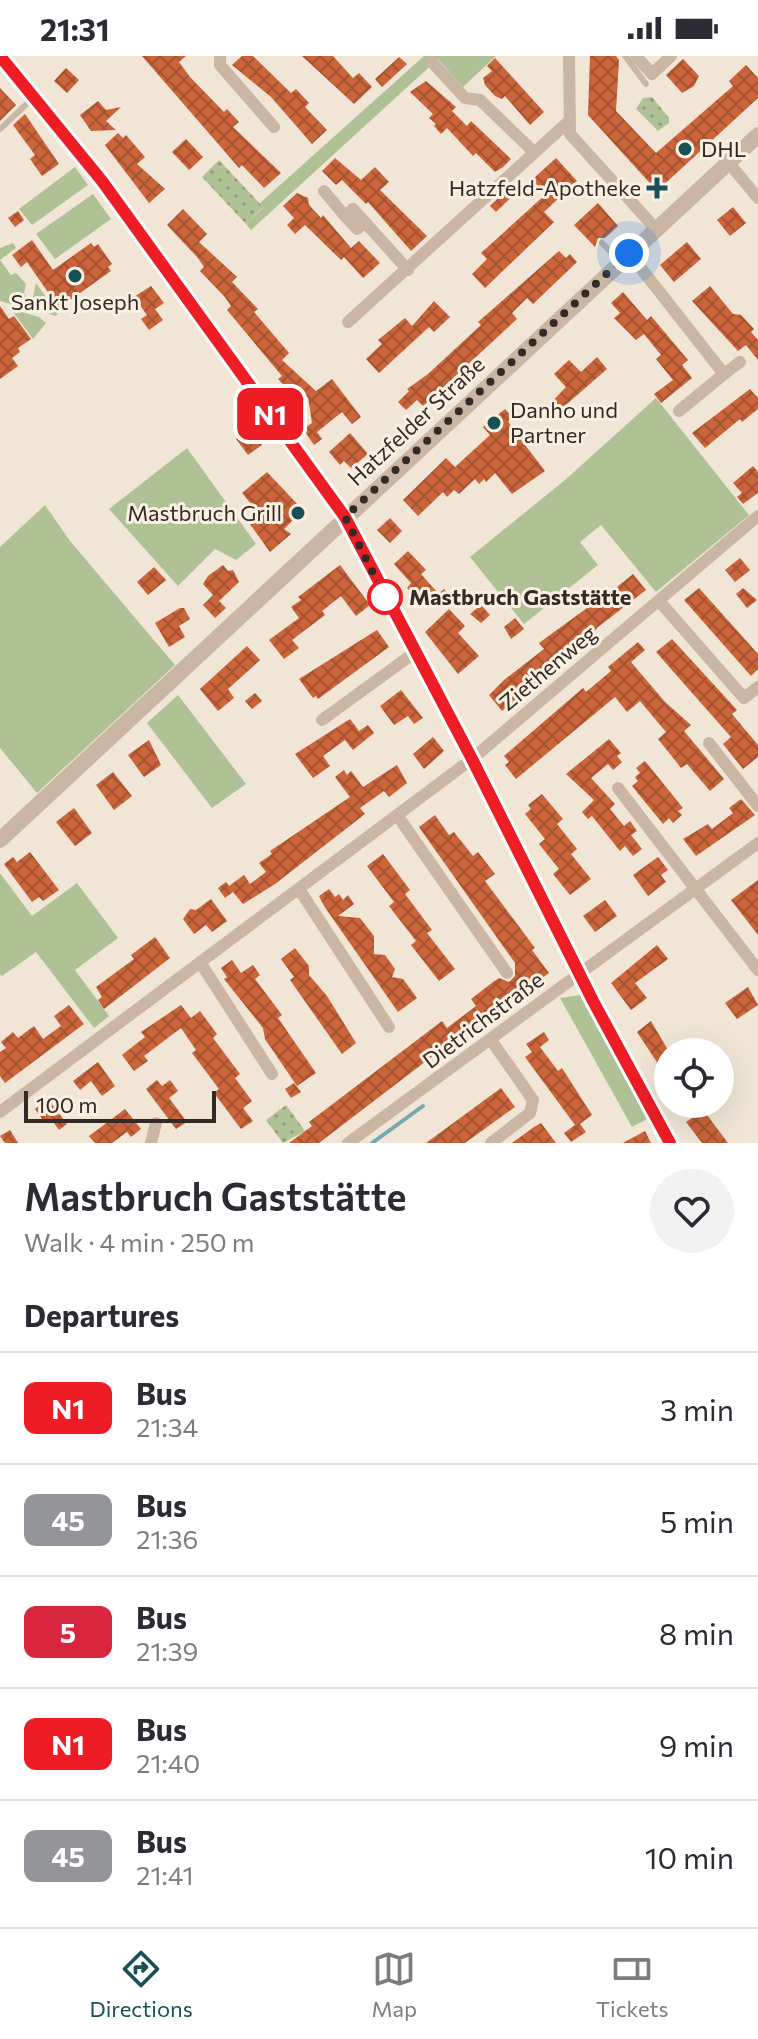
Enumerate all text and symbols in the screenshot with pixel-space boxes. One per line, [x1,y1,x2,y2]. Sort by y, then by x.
text: 21:31 [40,10,110,47]
place label: DHL [701,135,746,162]
marker: DHL [676,140,694,158]
place label: Hatzfeld-Apotheke [449,174,641,201]
marker: Hatzfeld-Apotheke [648,179,666,197]
your location [609,233,649,273]
marker: Sankt Joseph [66,267,84,285]
place label: Sankt Joseph [11,288,139,315]
street label: Hatzfelder Straße [342,350,490,491]
line badge: N1 [234,388,306,440]
place label: Danho und Partner [510,396,618,448]
text: N1 [253,397,287,431]
marker: Danho und Partner [485,414,503,432]
place label: Mastbruch Grill [127,499,282,526]
marker: Mastbruch Grill [289,504,307,522]
marker: Mastbruch Gaststätte [368,580,402,614]
place label: Mastbruch Gaststätte [409,583,631,610]
street label: Ziethenweg [494,619,602,716]
street label: Dietrichstraße [417,965,548,1074]
map controls [654,1038,734,1118]
button: locate [654,1038,734,1118]
scale bar [24,1087,216,1123]
text: 100 m [36,1091,98,1118]
button: heart [650,1169,734,1253]
text: Mastbruch Gaststätte [24,1172,406,1219]
text: Walk · 4 min · 250 m [24,1226,254,1257]
text: Departures [24,1296,179,1333]
text: Bus [136,1374,187,1411]
text: 3 min [660,1390,734,1427]
text: N1 [51,1391,85,1425]
text: 21:34 [136,1411,198,1442]
text: Bus [136,1486,187,1523]
text: 5 min [660,1502,734,1539]
text: 45 [51,1503,85,1537]
text: 21:36 [136,1523,198,1554]
text: Bus [136,1598,187,1635]
text: 8 min [659,1614,734,1651]
text: 5 [60,1615,76,1649]
text: 21:39 [136,1635,198,1666]
text: Bus [136,1710,187,1747]
text: 9 min [659,1726,734,1763]
text: N1 [51,1727,85,1761]
text: 21:40 [136,1747,200,1778]
text: Bus [136,1822,187,1859]
text: 10 min [645,1838,734,1875]
text: 45 [51,1839,85,1873]
text: 21:41 [136,1859,194,1890]
tab: Directions [89,1947,193,2022]
tab: Map [372,1947,417,2022]
tab: Tickets [596,1947,668,2022]

